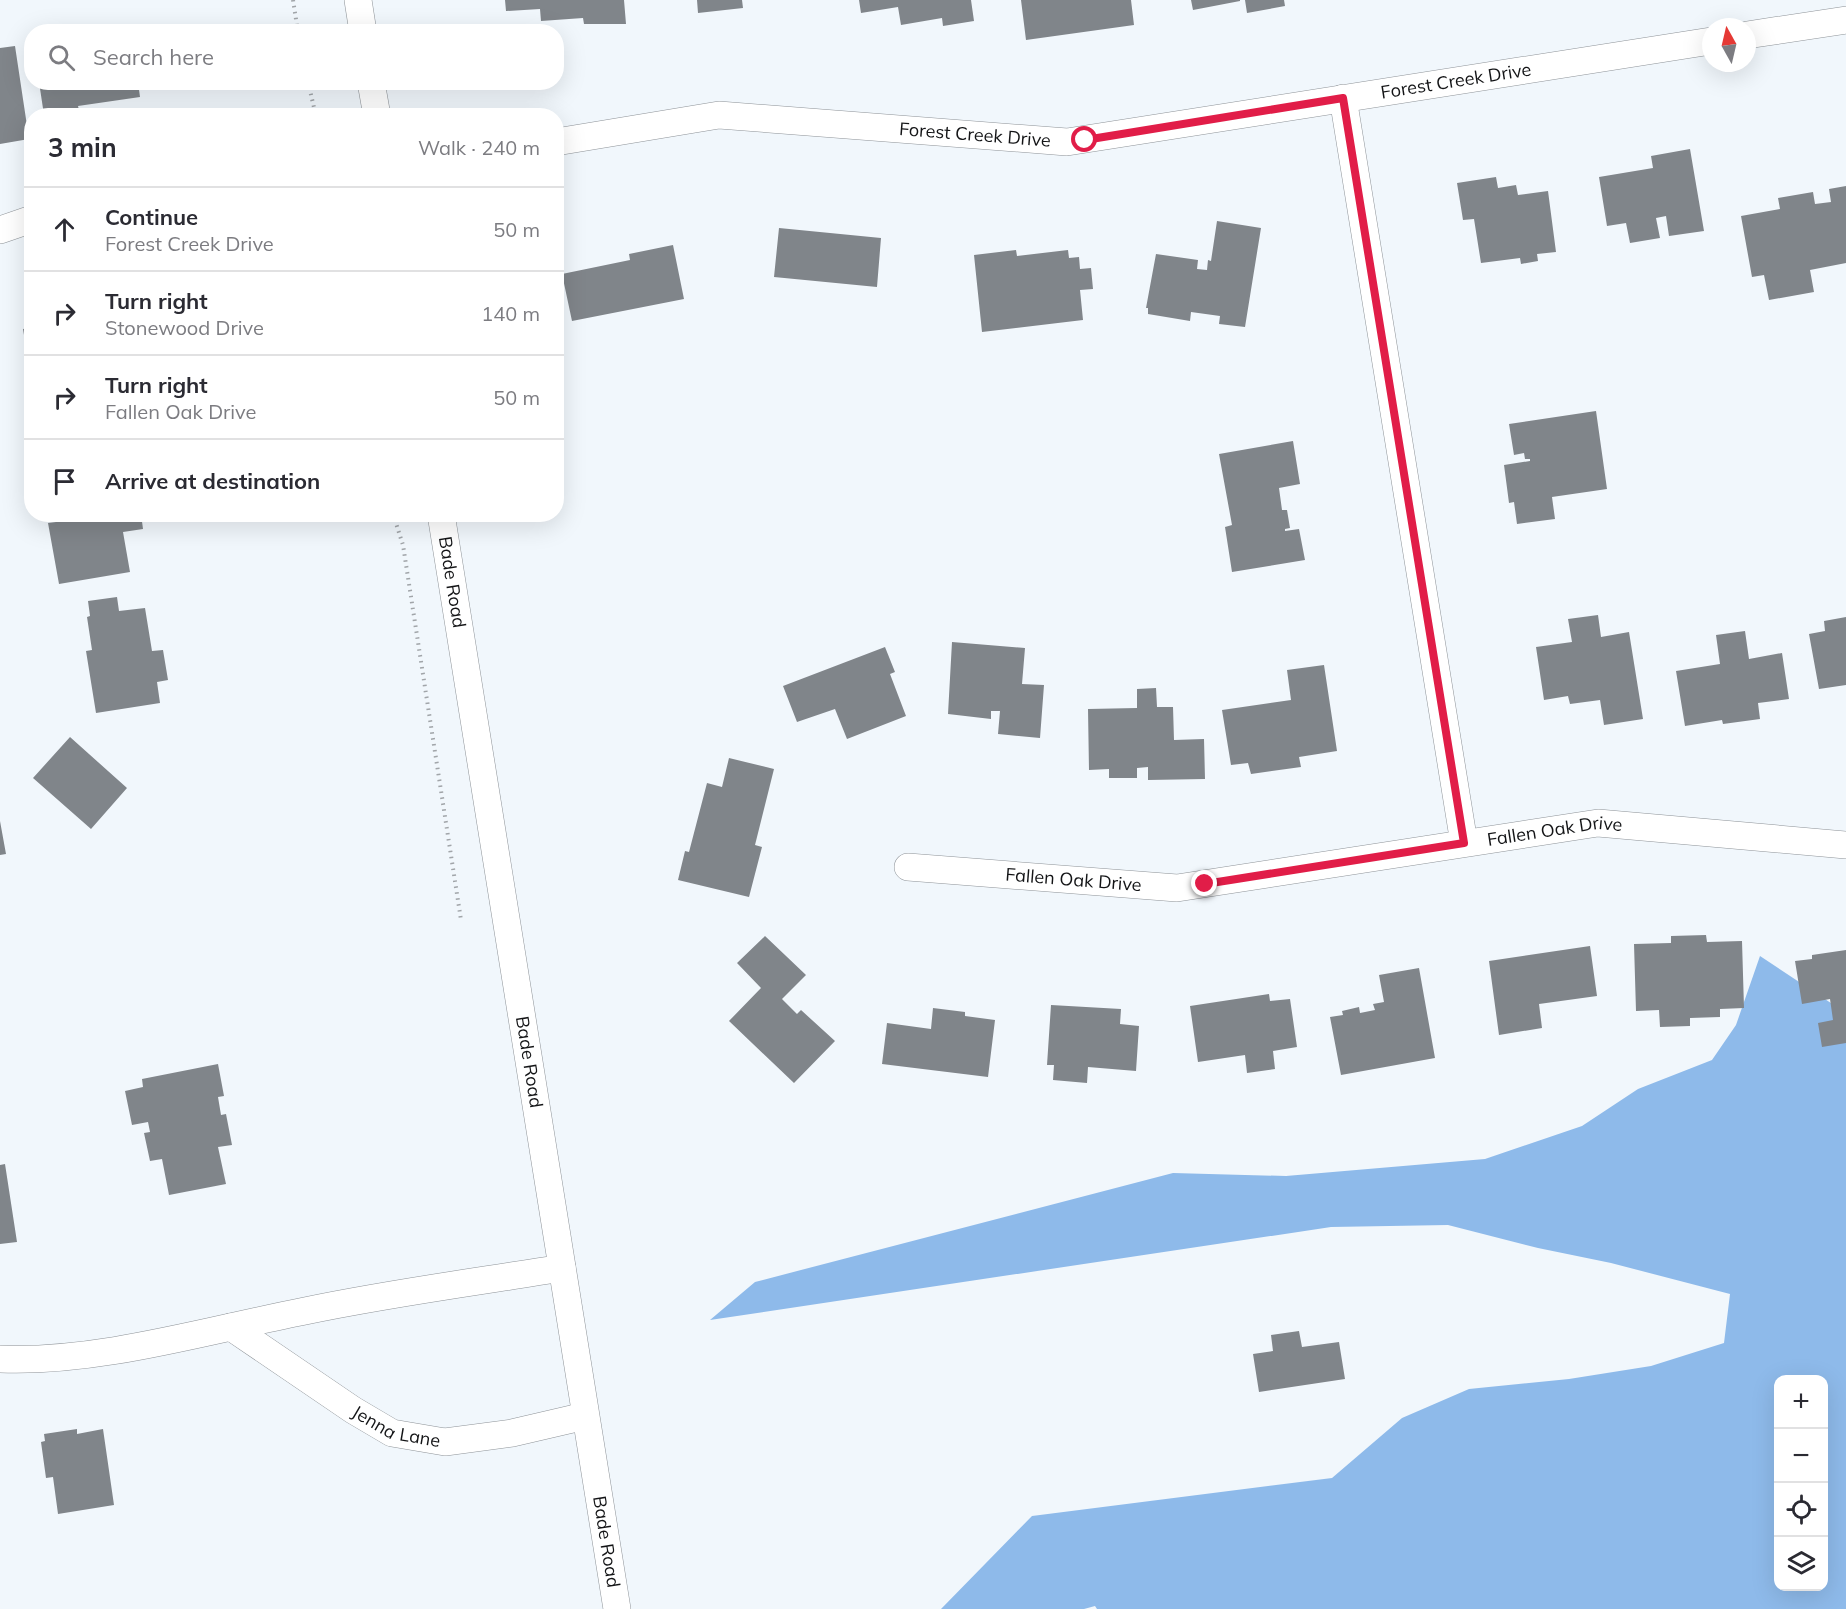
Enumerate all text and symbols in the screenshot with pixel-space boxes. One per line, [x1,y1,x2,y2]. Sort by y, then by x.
north arrow [1702,18,1756,72]
search box [24,24,564,90]
icon: search [45,41,78,74]
text: Search here [93,43,214,71]
street label: Forest Creek Drive [1379,57,1533,104]
street label: Forest Creek Drive [898,117,1052,152]
route start [1071,126,1097,152]
text: 3 min [48,131,117,164]
text: Walk · 240 m [418,135,540,160]
text: Continue [105,203,198,231]
icon: ahead [48,213,81,246]
text: 50 m [493,217,540,242]
text: Forest Creek Drive [105,231,274,256]
text: Turn right [105,287,208,315]
icon: right [48,297,81,330]
text: 140 m [481,301,540,326]
text: Stonewood Drive [105,315,264,340]
text: Turn right [105,371,208,399]
icon: right [48,381,81,414]
text: 50 m [493,385,540,410]
text: Fallen Oak Drive [105,399,256,424]
icon: arrive [48,465,81,498]
text: Arrive at destination [105,467,320,495]
street label: Bade Road [434,535,471,630]
street label: Fallen Oak Drive [1485,811,1623,851]
street label: Fallen Oak Drive [1005,863,1142,896]
route end [1191,870,1217,896]
street label: Bade Road [511,1014,548,1109]
map controls [1774,1375,1828,1591]
button: + [1774,1375,1828,1429]
street label: Jenna Lane [348,1400,442,1452]
button: − [1774,1429,1828,1483]
button: locate [1774,1483,1828,1537]
street label: Bade Road [588,1494,625,1589]
button: layers [1774,1537,1828,1591]

